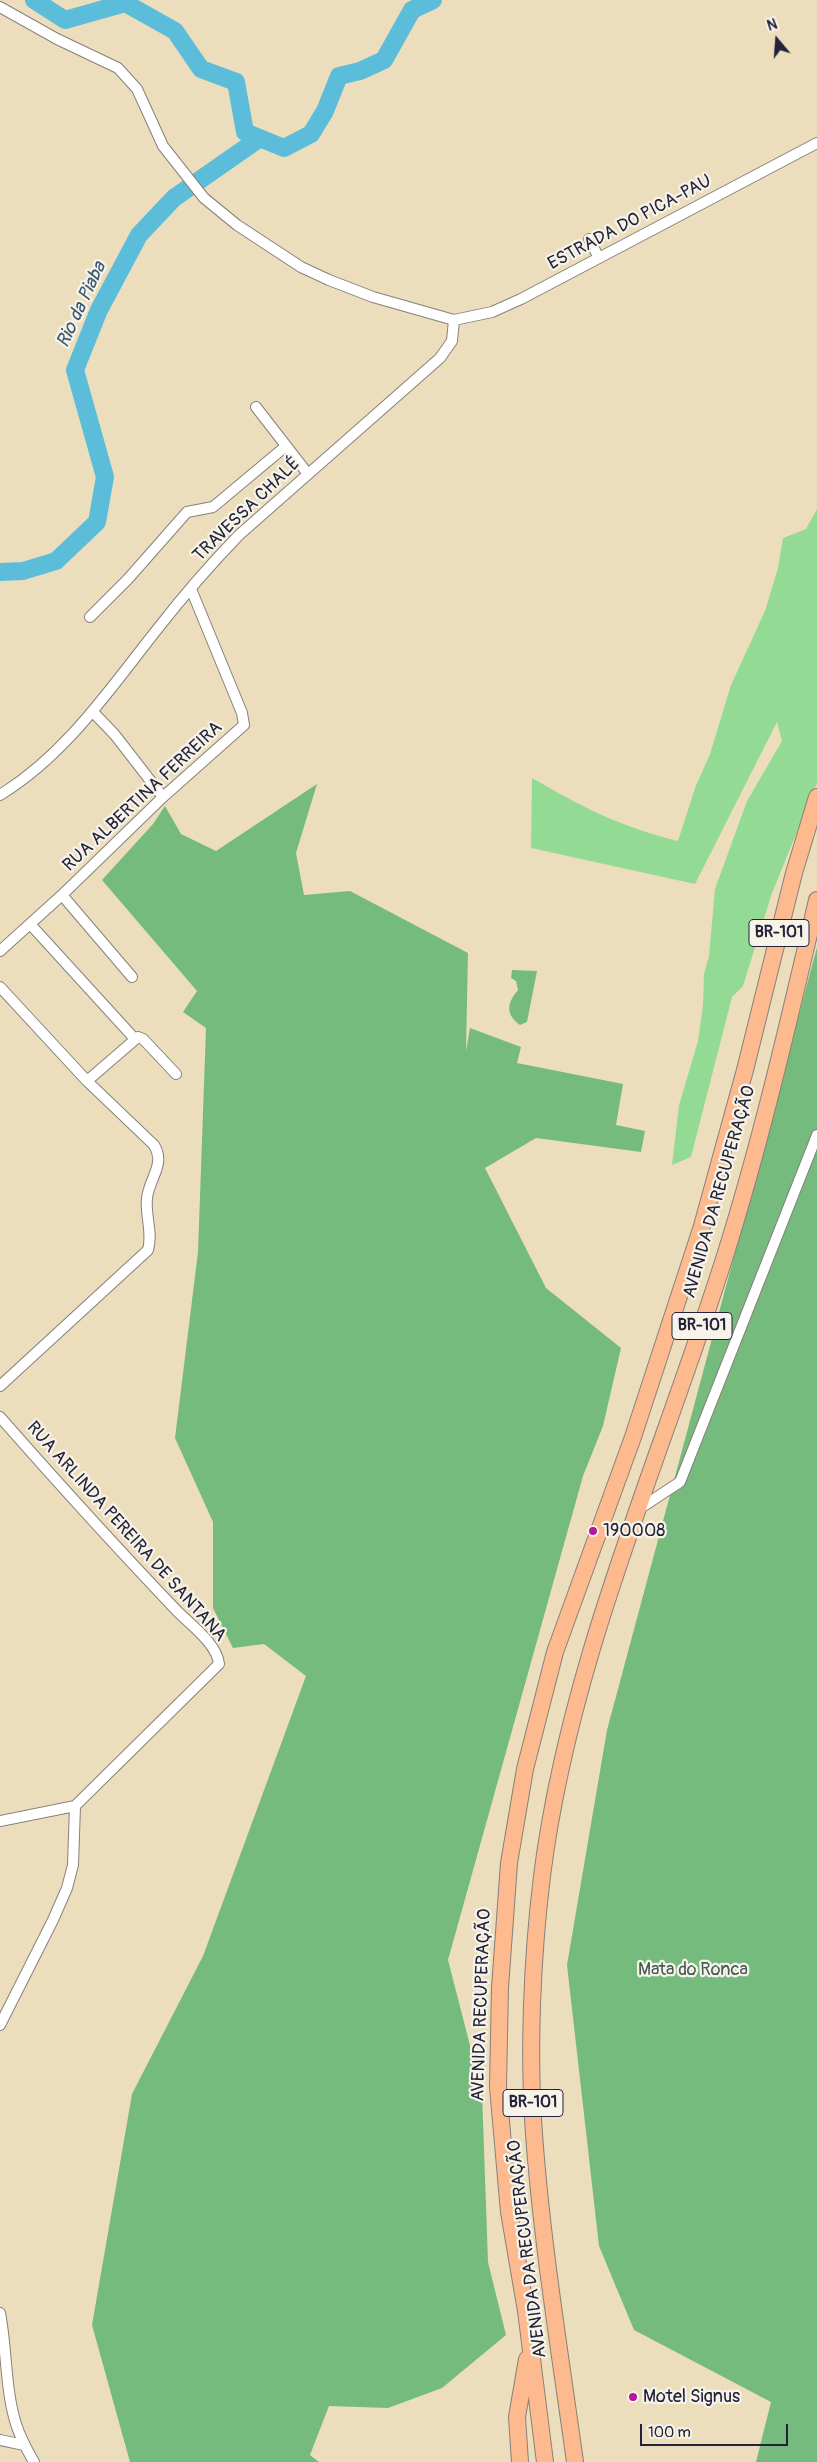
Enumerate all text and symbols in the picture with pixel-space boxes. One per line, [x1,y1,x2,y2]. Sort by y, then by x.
north arrow [752,15,802,65]
text: N [765,16,779,35]
street label: ESTRADA DO PICA-PAU [545,171,715,275]
water label: Rio da Piaba [52,259,112,351]
street label: TRAVESSA CHALÉ [189,453,305,567]
street label: RUA ALBERTINA FERREIRA [59,717,227,877]
road number: BR-101 [749,920,809,946]
street label: AVENIDA DA RECUPERAÇÃO [679,1083,761,1301]
road number: BR-101 [672,1312,732,1340]
street label: RUA ARLINDA PEREIRA DE SANTANA [22,1418,230,1646]
place label: 190008 [603,1520,665,1542]
marker: 190008 [587,1525,599,1537]
street label: AVENIDA RECUPERAÇÃO [468,1908,496,2102]
park label: Mata do Ronca [638,1959,748,1981]
road number: BR-101 [503,2090,563,2116]
street label: AVENIDA DA RECUPERAÇÃO [504,2139,552,2359]
place label: Motel Signus [643,2386,740,2408]
marker: Motel Signus [627,2391,639,2403]
scale bar [642,2414,790,2446]
text: 100 m [648,2423,691,2442]

